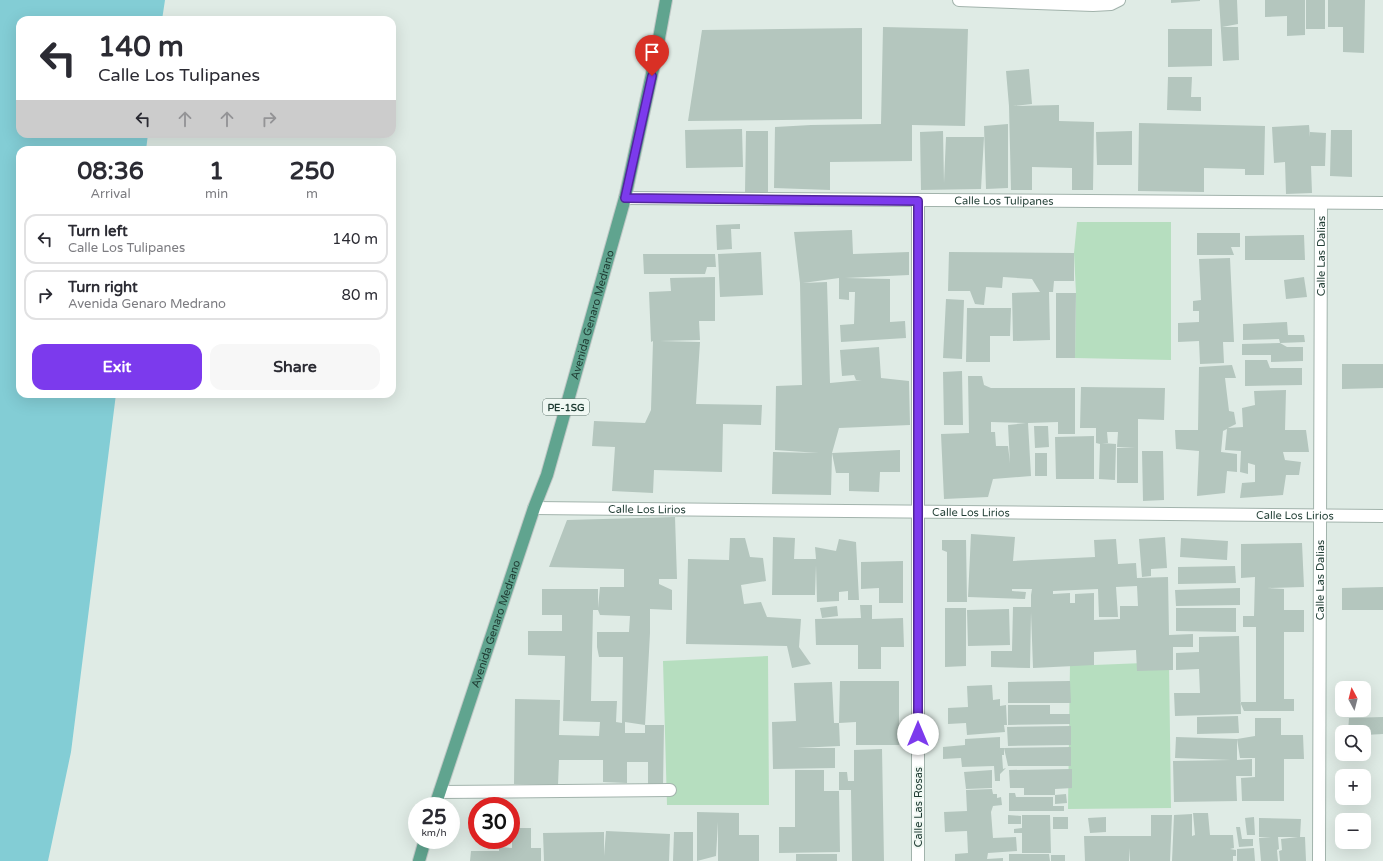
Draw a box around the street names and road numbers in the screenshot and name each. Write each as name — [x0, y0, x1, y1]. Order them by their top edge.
street label: Calle Los Tulipanes — [954, 194, 1054, 208]
street label: Calle Las Dalias — [1315, 216, 1328, 296]
street label: Avenida Genaro Medrano — [568, 248, 617, 381]
road number: PE-1SG — [543, 399, 589, 415]
street label: Calle Los Lirios — [608, 503, 686, 516]
street label: Calle Los Lirios — [932, 506, 1010, 519]
street label: Calle Los Lirios — [1256, 509, 1334, 523]
street label: Calle Las Dalias — [1314, 540, 1327, 620]
street label: Avenida Genaro Medrano — [469, 558, 523, 690]
street label: Calle Las Rosas — [912, 767, 925, 847]

